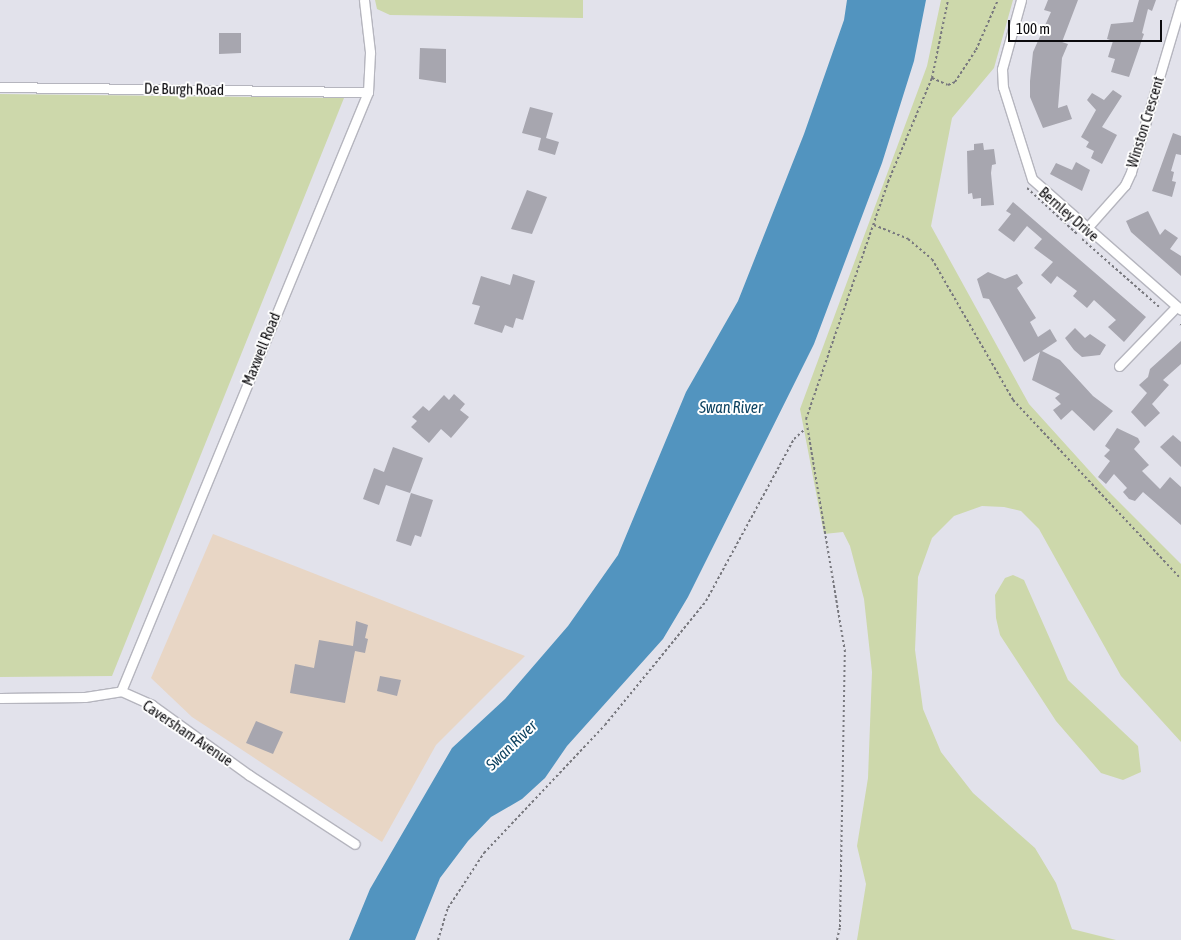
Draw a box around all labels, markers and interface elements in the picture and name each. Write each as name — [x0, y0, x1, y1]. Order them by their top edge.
scale bar — [1011, 10, 1165, 42]
text: 100 m — [1016, 20, 1050, 37]
street label: Winston Crescent — [1123, 74, 1167, 170]
street label: De Burgh Road — [144, 79, 224, 99]
street label: Bernley Drive — [1035, 183, 1103, 245]
street label: Maxwell Road — [238, 310, 284, 388]
water label: Swan River — [699, 397, 763, 417]
street label: Caversham Avenue — [139, 696, 237, 770]
water label: Swan River — [482, 716, 540, 774]

